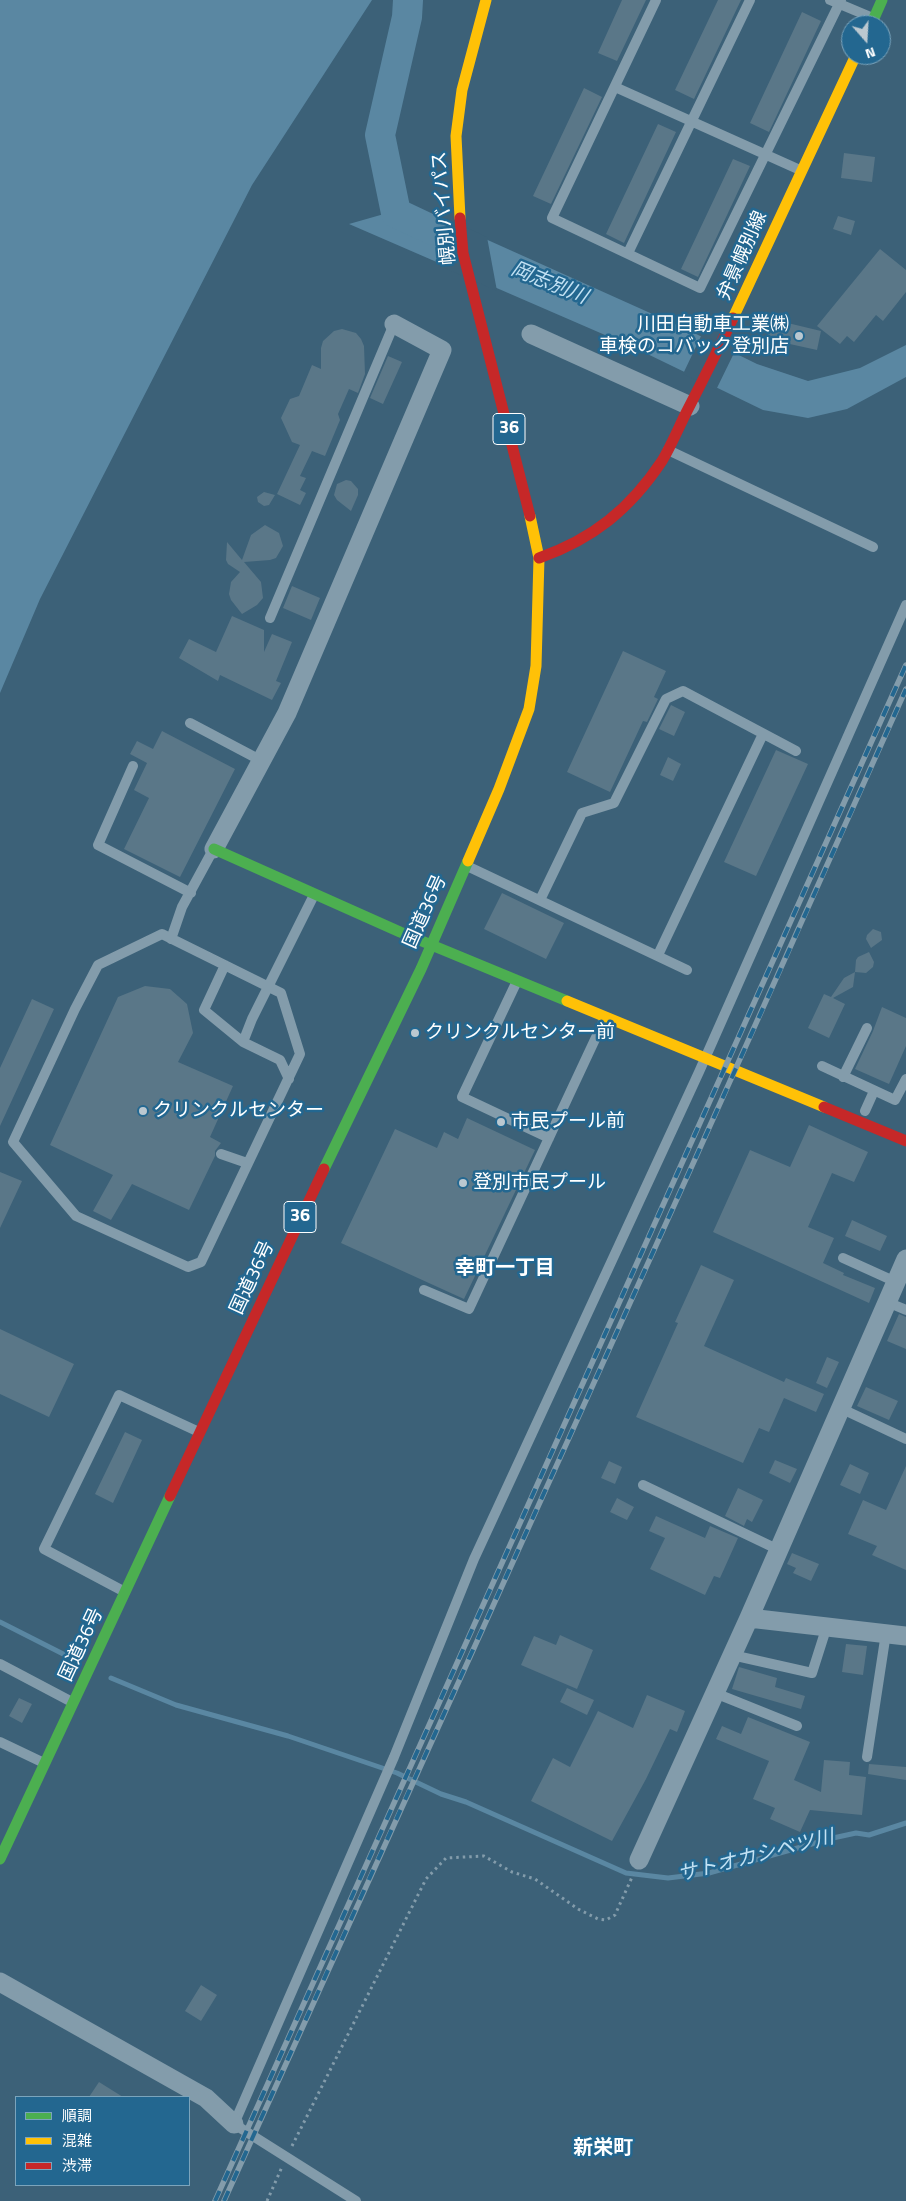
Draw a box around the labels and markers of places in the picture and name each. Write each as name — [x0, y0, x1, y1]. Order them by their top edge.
place label: 川田自動車工業㈱ 車検のコバック登別店 — [599, 314, 789, 358]
marker: 川田自動車工業㈱ 車検のコバック登別店 — [793, 330, 805, 342]
place label: クリンクルセンター前 — [425, 1022, 615, 1044]
marker: クリンクルセンター前 — [409, 1027, 421, 1039]
place label: クリンクルセンター — [153, 1100, 324, 1122]
marker: クリンクルセンター — [137, 1105, 149, 1117]
place label: 市民プール前 — [511, 1111, 625, 1133]
marker: 市民プール前 — [495, 1116, 507, 1128]
place label: 登別市民プール — [473, 1172, 606, 1194]
marker: 登別市民プール — [457, 1177, 469, 1189]

